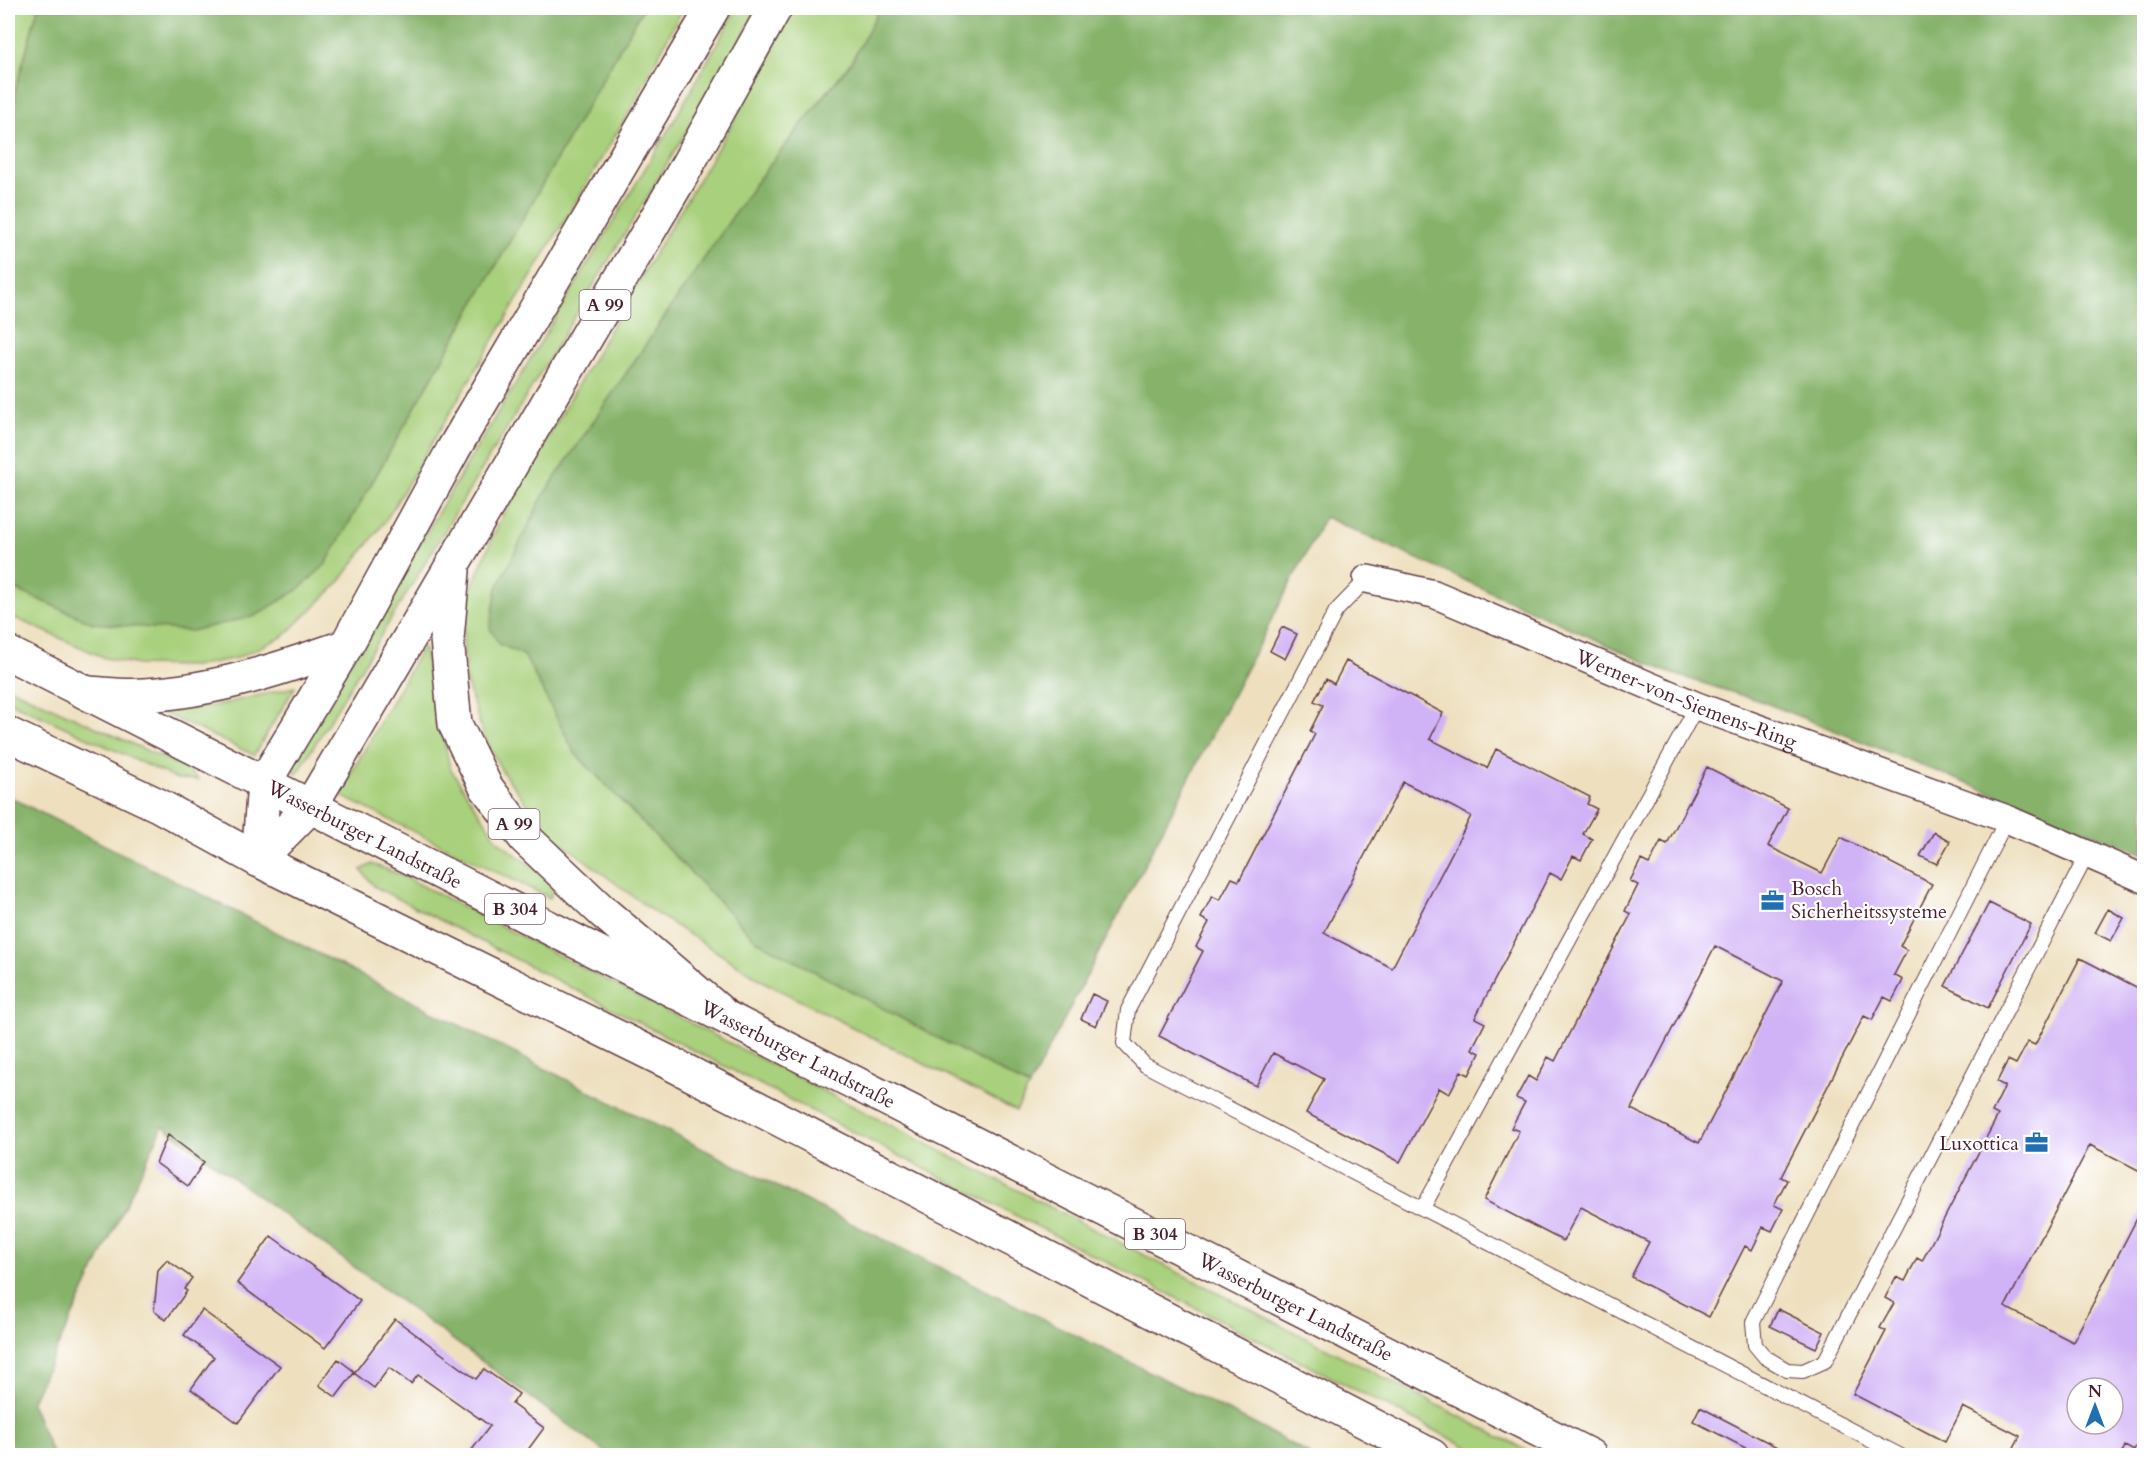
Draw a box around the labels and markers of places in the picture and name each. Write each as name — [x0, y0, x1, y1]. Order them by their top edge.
place label: Bosch Sicherheitssysteme — [1791, 875, 1947, 925]
office icon: Bosch Sicherheitssysteme — [1760, 887, 1786, 913]
place label: Luxottica — [1939, 1130, 2019, 1157]
office icon: Luxottica — [2024, 1130, 2050, 1156]

